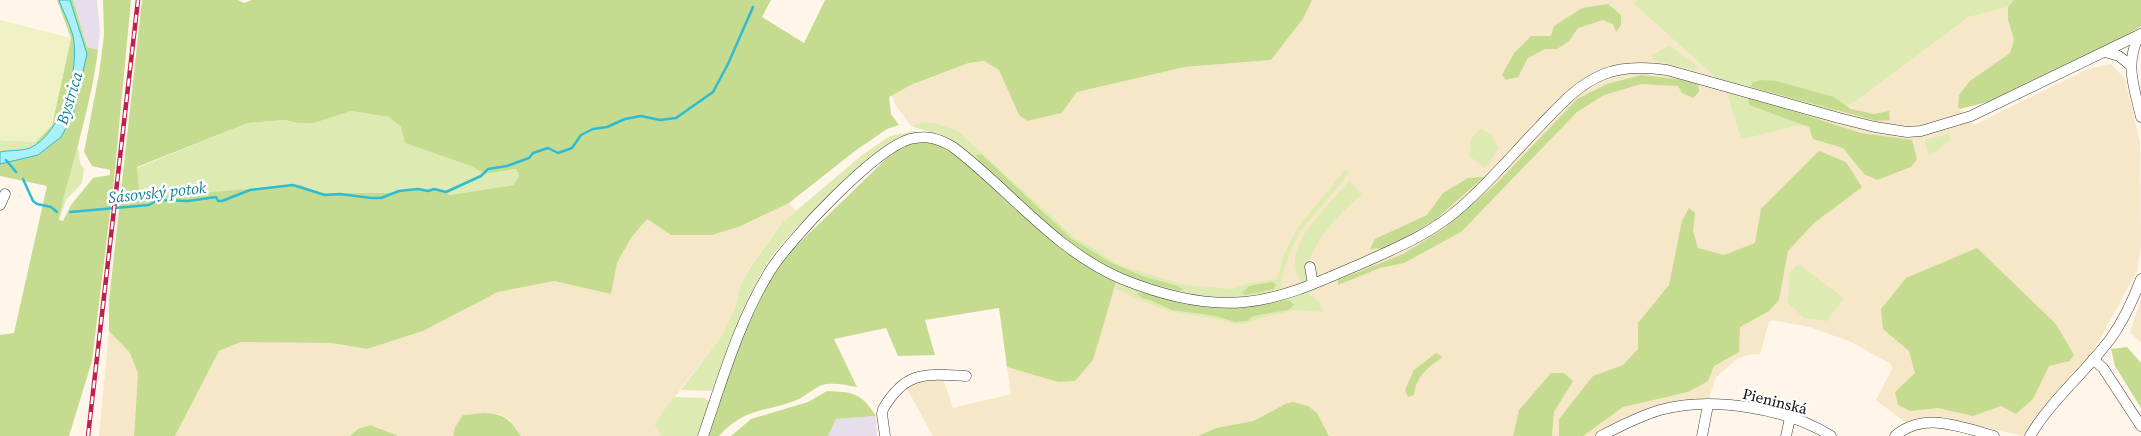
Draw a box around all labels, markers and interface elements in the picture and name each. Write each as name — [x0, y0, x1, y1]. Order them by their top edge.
water label: Bystrica — [50, 68, 88, 128]
water label: Sásovský potok — [107, 176, 207, 208]
street label: Pieninská — [1740, 383, 1810, 419]

